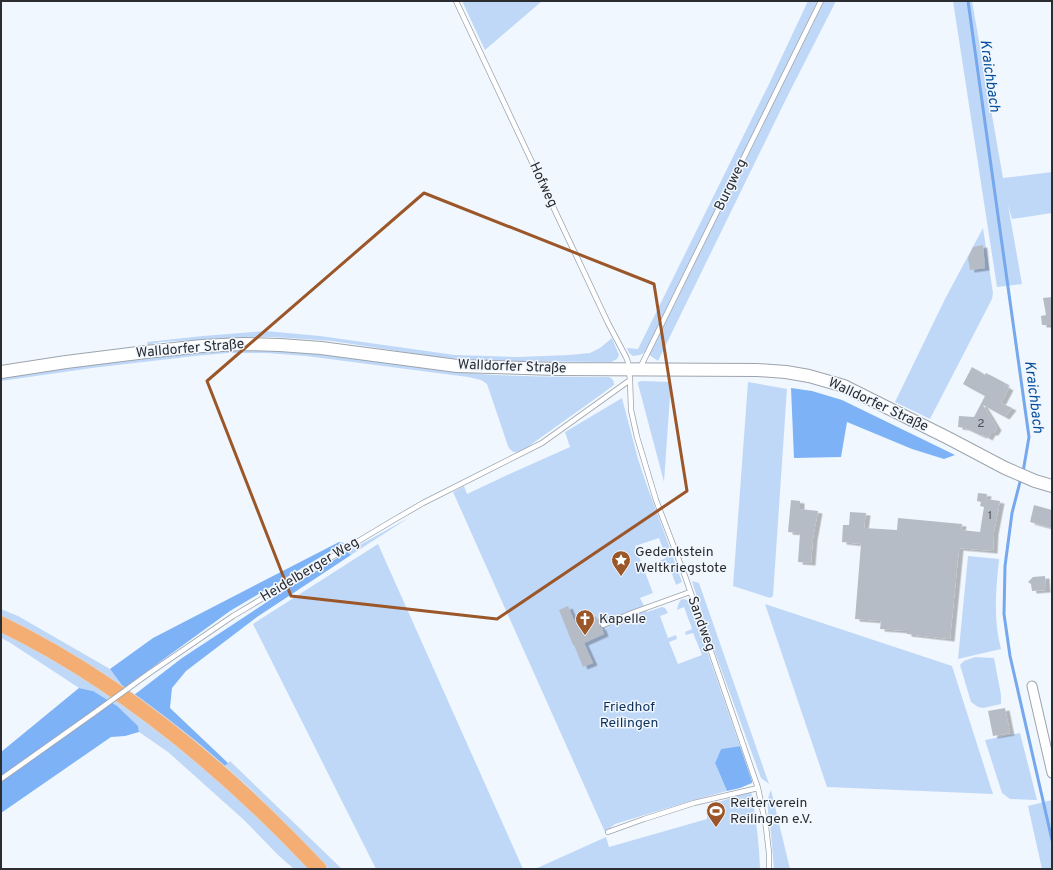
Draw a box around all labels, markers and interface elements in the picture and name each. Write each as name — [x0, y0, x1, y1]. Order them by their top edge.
water label: Kraichbach — [975, 39, 1003, 113]
street label: Burgweg — [711, 156, 751, 214]
street label: Hofweg — [525, 160, 561, 210]
street label: Walldorfer Straße — [135, 336, 245, 362]
street label: Walldorfer Straße — [457, 357, 567, 377]
water label: Kraichbach — [1019, 360, 1047, 434]
street label: Walldorfer Straße — [825, 374, 931, 436]
house number: 2 — [977, 416, 985, 432]
house number: 1 — [988, 508, 992, 524]
street label: Heidelberger Weg — [258, 534, 362, 606]
place label: Gedenkstein Weltkriegstote — [635, 544, 727, 577]
place icon: Gedenkstein Weltkriegstote — [610, 549, 632, 577]
street label: Sandweg — [683, 594, 719, 654]
church icon: Kapelle — [574, 608, 596, 636]
place label: Kapelle — [599, 611, 646, 628]
park label: Friedhof Reilingen — [600, 699, 658, 732]
place label: Reiterverein Reilingen e.V. — [730, 795, 812, 828]
sports icon: Reiterverein Reilingen e.V. — [705, 800, 727, 828]

